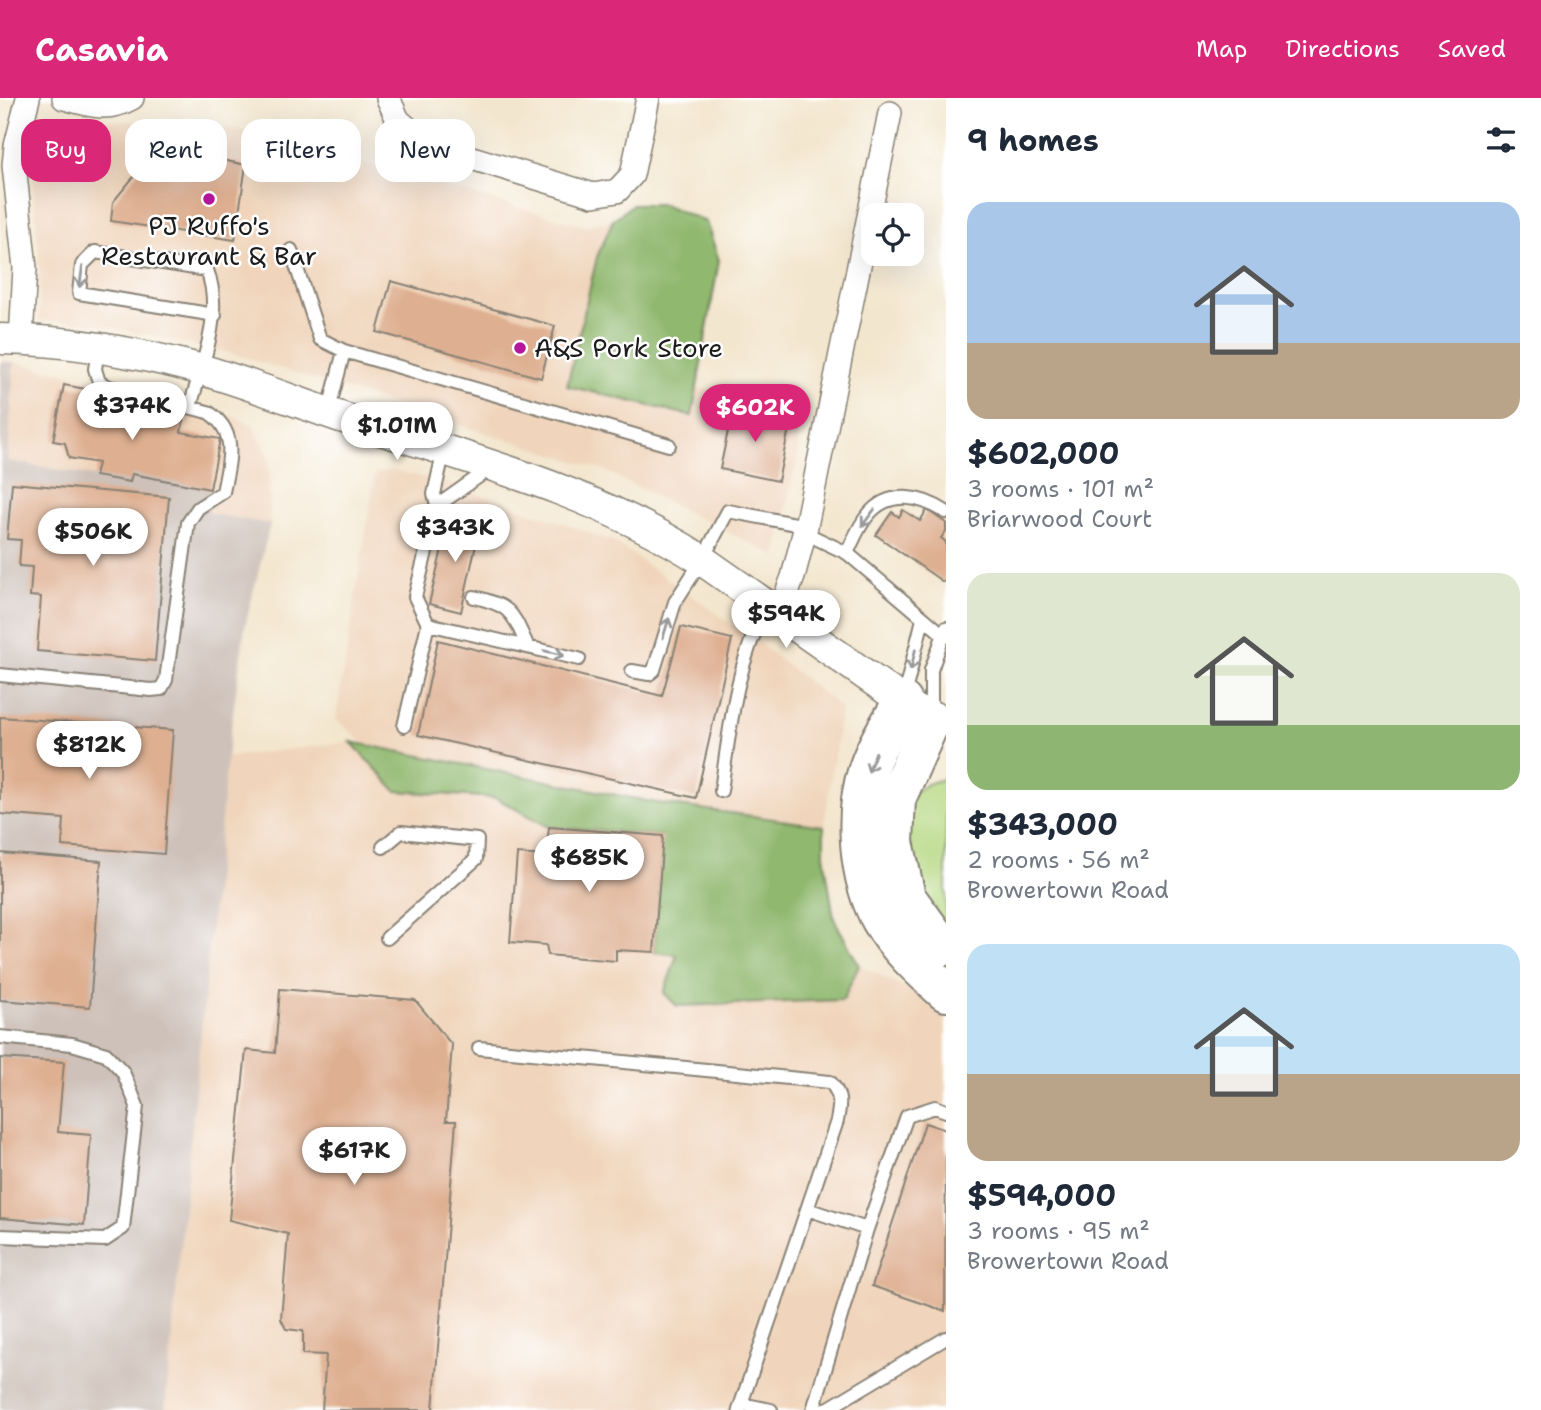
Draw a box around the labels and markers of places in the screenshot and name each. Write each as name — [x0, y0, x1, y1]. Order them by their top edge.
marker: PJ Ruffo's Restaurant & Bar — [201, 191, 217, 207]
place label: PJ Ruffo's Restaurant & Bar — [101, 208, 317, 273]
place label: A&S Pork Store — [534, 330, 723, 365]
marker: A&S Pork Store — [512, 340, 528, 356]
pin: $374K — [83, 382, 181, 442]
pin: $602K — [706, 384, 804, 444]
pin: $1.01M — [340, 402, 454, 462]
pin: $343K — [406, 504, 504, 564]
pin: $506K — [44, 508, 142, 568]
pin: $594K — [737, 590, 835, 650]
pin: $812K — [40, 722, 138, 781]
pin: $685K — [540, 834, 638, 894]
pin: $617K — [305, 1128, 403, 1187]

